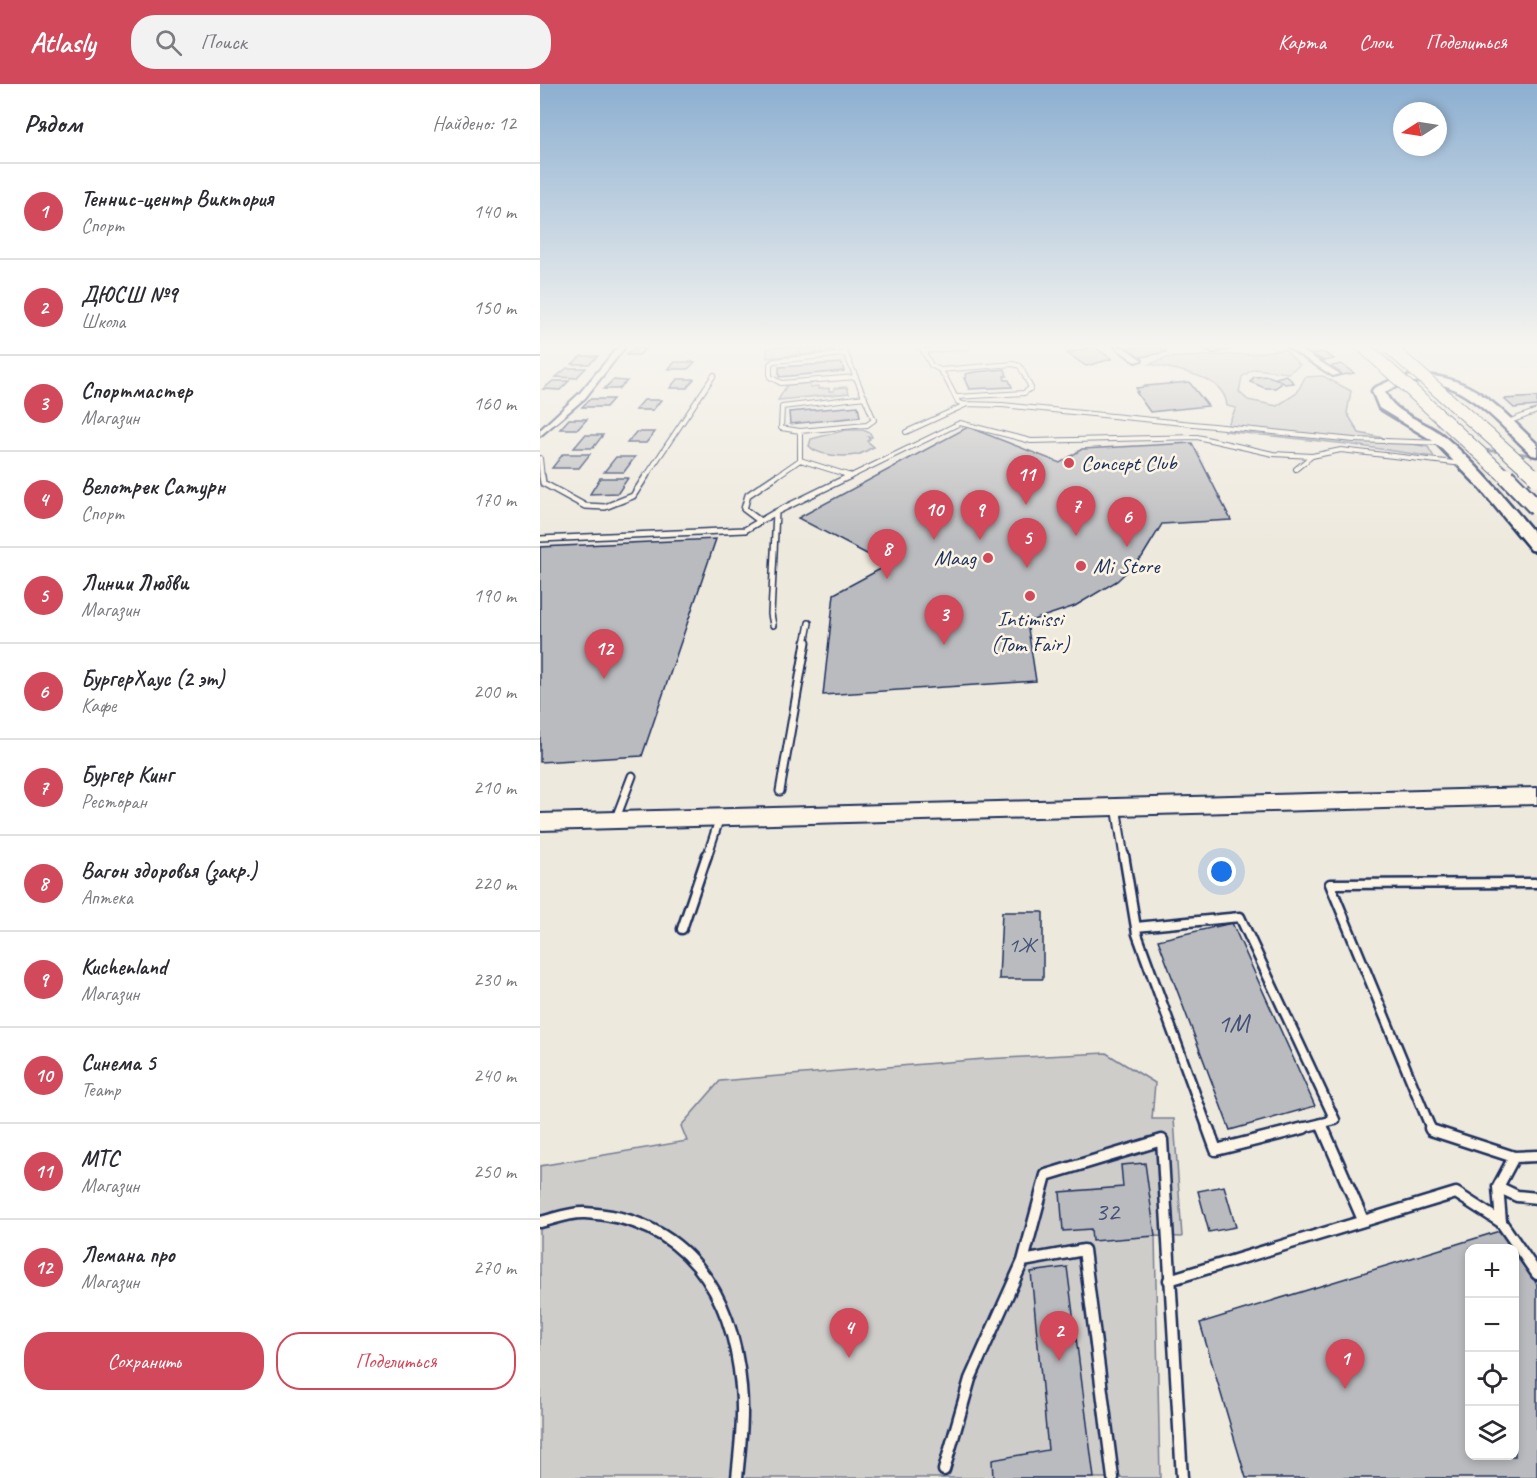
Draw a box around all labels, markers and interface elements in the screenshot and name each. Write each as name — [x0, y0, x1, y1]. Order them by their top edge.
search box — [131, 15, 551, 69]
text: Atlasly — [30, 25, 95, 60]
icon: search — [152, 26, 185, 59]
text: Поиск — [200, 28, 247, 56]
text: Карта — [1278, 29, 1326, 55]
text: Слои — [1359, 29, 1393, 55]
text: Поделиться — [1426, 29, 1507, 55]
north arrow — [1393, 102, 1447, 156]
text: Рядом — [24, 107, 82, 140]
text: Найдено: 12 — [432, 111, 516, 136]
text: Теннис-центр Виктория — [81, 185, 273, 213]
text: 1 — [39, 199, 48, 224]
text: 140 m — [473, 199, 516, 224]
text: Спорт — [81, 213, 124, 238]
text: ДЮСШ №9 — [81, 281, 177, 309]
text: 2 — [39, 295, 48, 320]
text: 150 m — [473, 295, 516, 320]
text: Школа — [81, 309, 125, 334]
text: Спортмастер — [81, 377, 192, 405]
text: 3 — [39, 391, 48, 416]
text: 160 m — [473, 391, 516, 416]
text: Магазин — [81, 405, 139, 430]
place label: Concept Club — [1081, 449, 1178, 477]
pin: 11 — [1006, 456, 1046, 505]
marker: Concept Club — [1062, 456, 1076, 470]
text: Велотрек Сатурн — [81, 473, 225, 501]
pin: 7 — [1056, 486, 1096, 536]
text: 4 — [39, 487, 48, 512]
text: 170 m — [473, 487, 516, 512]
pin: 10 — [914, 490, 954, 540]
pin: 9 — [960, 490, 1000, 540]
pin: 6 — [1108, 498, 1146, 547]
text: Спорт — [81, 501, 124, 526]
pin: 5 — [1008, 518, 1046, 568]
pin: 8 — [868, 530, 906, 579]
place label: Maag — [934, 544, 977, 572]
marker: Maag — [981, 551, 995, 565]
place label: Mi Store — [1093, 552, 1161, 580]
marker: Mi Store — [1074, 559, 1088, 573]
text: Линии Любви — [81, 569, 189, 597]
text: 5 — [39, 583, 48, 608]
text: 190 m — [473, 583, 516, 608]
marker: Intimissi (Tom Fair) — [1023, 589, 1037, 603]
pin: 3 — [924, 596, 964, 645]
text: Магазин — [81, 597, 139, 622]
place label: Intimissi (Tom Fair) — [991, 605, 1071, 658]
pin: 12 — [584, 630, 624, 679]
text: БургерХаус (2 эт) — [81, 665, 224, 693]
text: 6 — [39, 679, 48, 704]
text: 200 m — [473, 679, 516, 704]
text: Кафе — [81, 693, 116, 718]
text: Бургер Кинг — [81, 761, 173, 789]
text: 7 — [39, 775, 48, 800]
text: 210 m — [473, 775, 516, 800]
text: Ресторан — [81, 789, 147, 814]
text: Вагон здоровья (закр.) — [81, 857, 257, 885]
your location — [1207, 857, 1236, 886]
text: 8 — [39, 871, 48, 896]
text: 220 m — [473, 871, 516, 896]
text: Аптека — [81, 885, 133, 910]
house number: 1Ж — [1008, 931, 1039, 959]
text: Kuchenland — [81, 953, 167, 981]
text: 9 — [39, 967, 48, 992]
text: 230 m — [473, 967, 516, 992]
text: Магазин — [81, 981, 139, 1006]
house number: 1М — [1217, 1006, 1251, 1040]
text: Синема 5 — [81, 1049, 156, 1077]
text: 10 — [35, 1063, 53, 1088]
text: 240 m — [473, 1063, 516, 1088]
text: Театр — [81, 1077, 120, 1102]
text: МТС — [81, 1145, 119, 1173]
text: 11 — [35, 1159, 53, 1184]
text: 250 m — [473, 1159, 516, 1184]
text: Магазин — [81, 1173, 139, 1198]
house number: 32 — [1095, 1194, 1121, 1228]
text: Лемана про — [81, 1241, 174, 1269]
map controls — [1465, 1244, 1519, 1460]
button: + — [1465, 1244, 1519, 1298]
text: 12 — [35, 1255, 53, 1280]
text: 270 m — [473, 1255, 516, 1280]
text: Магазин — [81, 1269, 139, 1294]
button: − — [1465, 1298, 1519, 1352]
pin: 4 — [830, 1308, 868, 1358]
pin: 2 — [1040, 1312, 1078, 1361]
button: Сохранить — [24, 1332, 264, 1390]
button: Поделиться — [276, 1332, 516, 1390]
pin: 1 — [1326, 1340, 1364, 1389]
button: locate — [1465, 1352, 1519, 1406]
button: layers — [1465, 1406, 1519, 1460]

